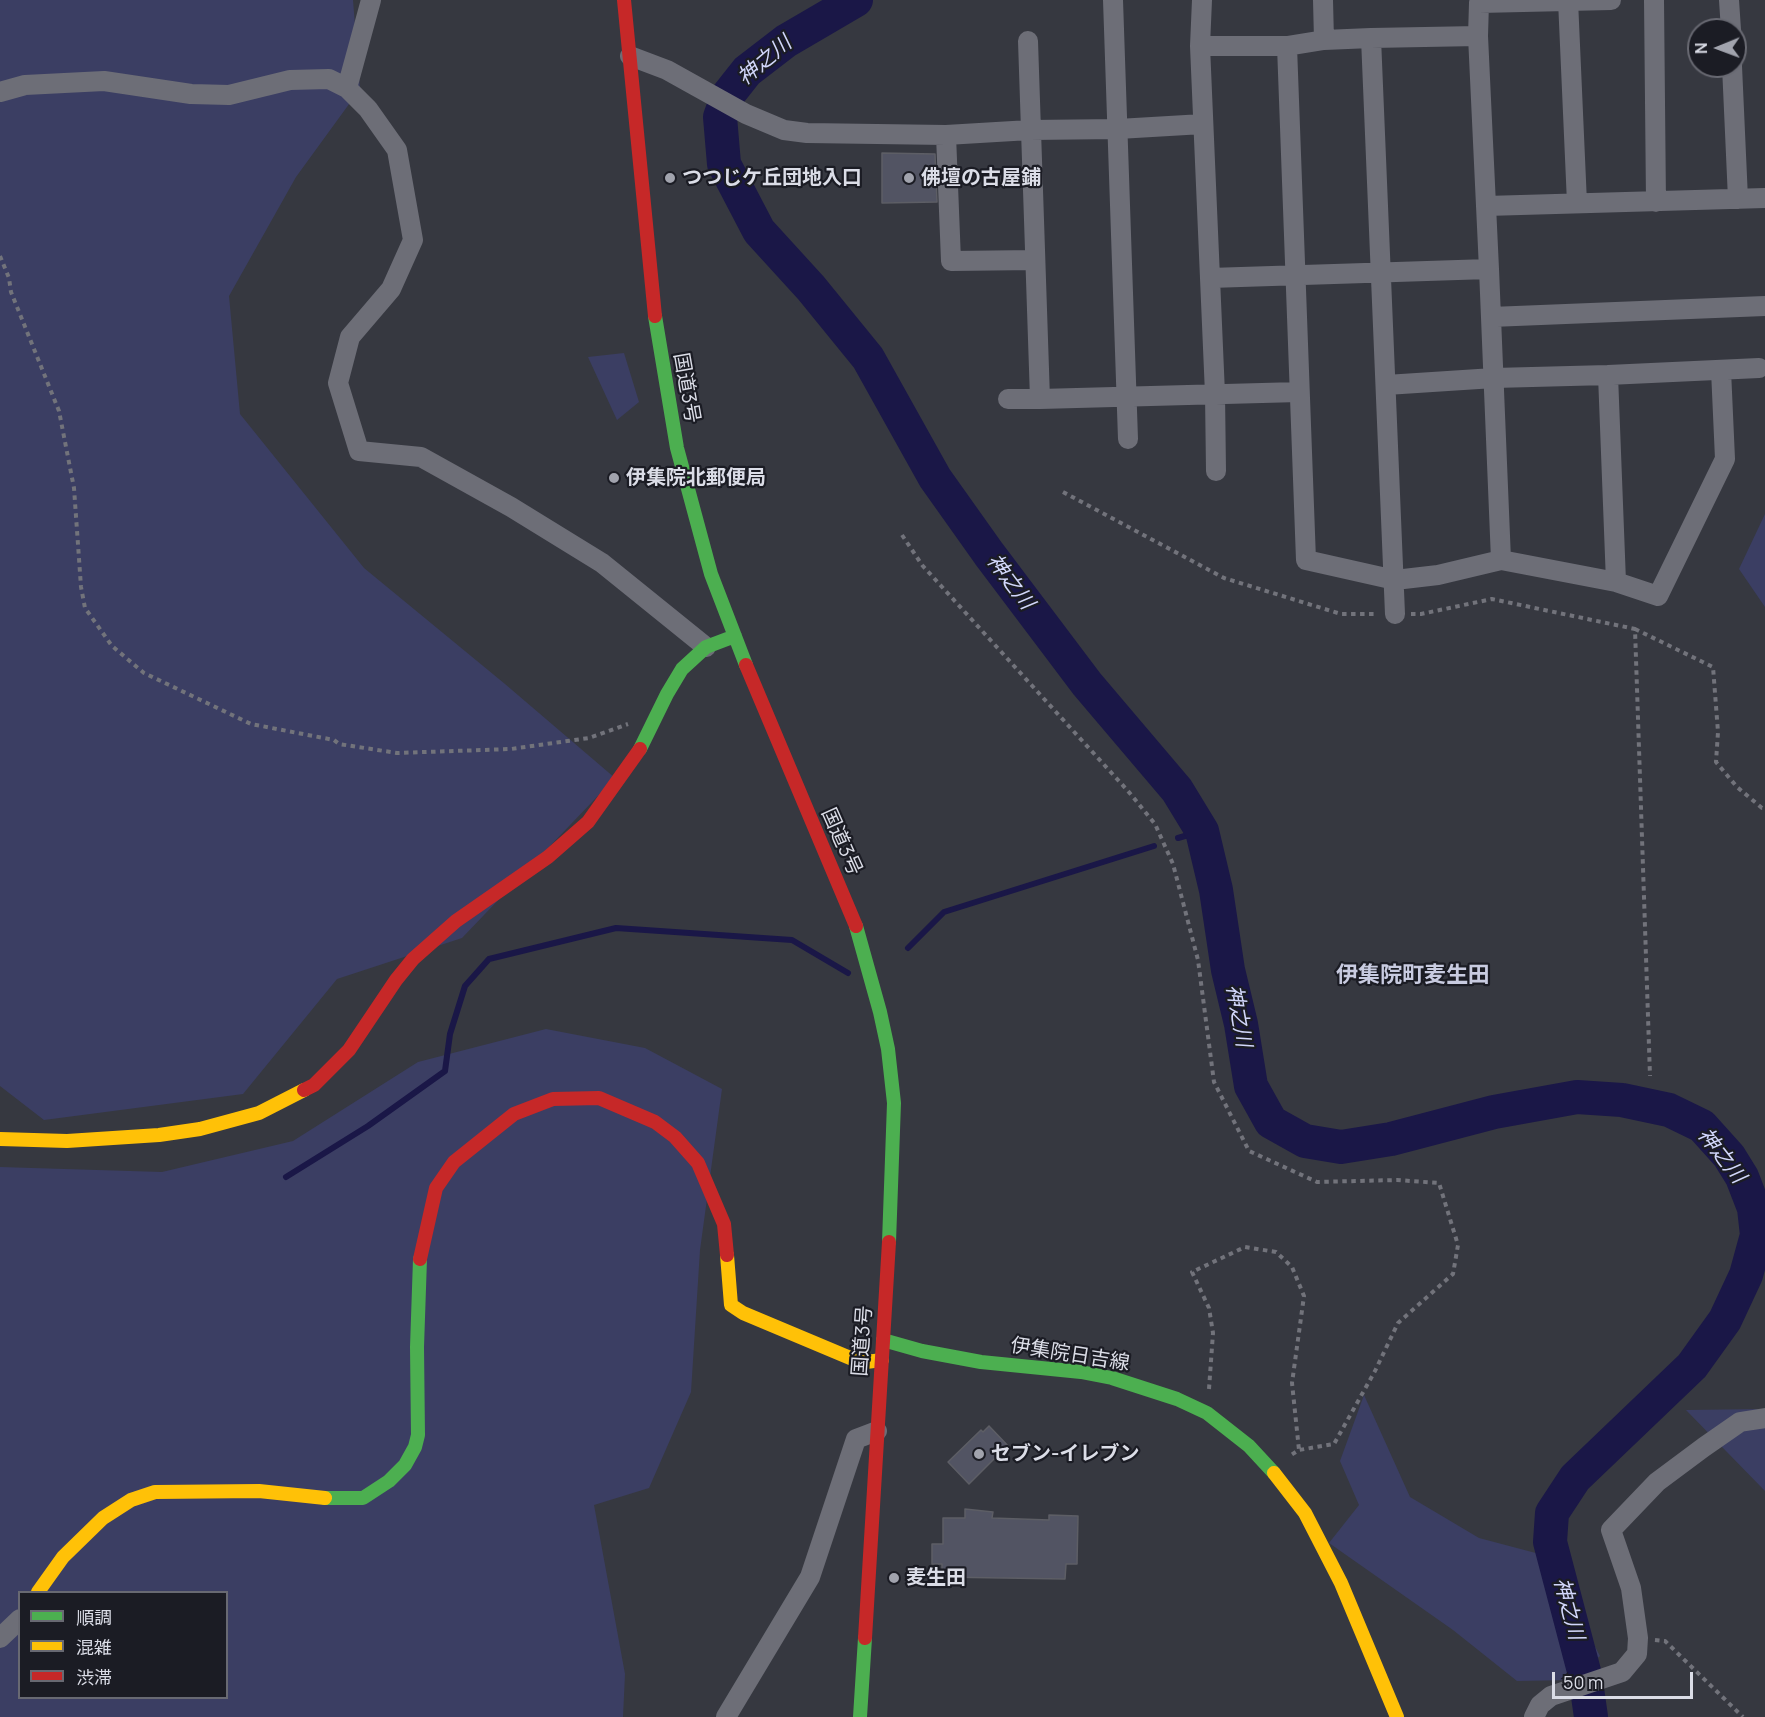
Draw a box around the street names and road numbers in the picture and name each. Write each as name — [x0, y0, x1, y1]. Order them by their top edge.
street label: 国道3号 — [668, 351, 704, 425]
street label: 国道3号 — [816, 805, 866, 879]
street label: 国道3号 — [849, 1305, 877, 1377]
street label: 伊集院日吉線 — [1009, 1334, 1131, 1376]

